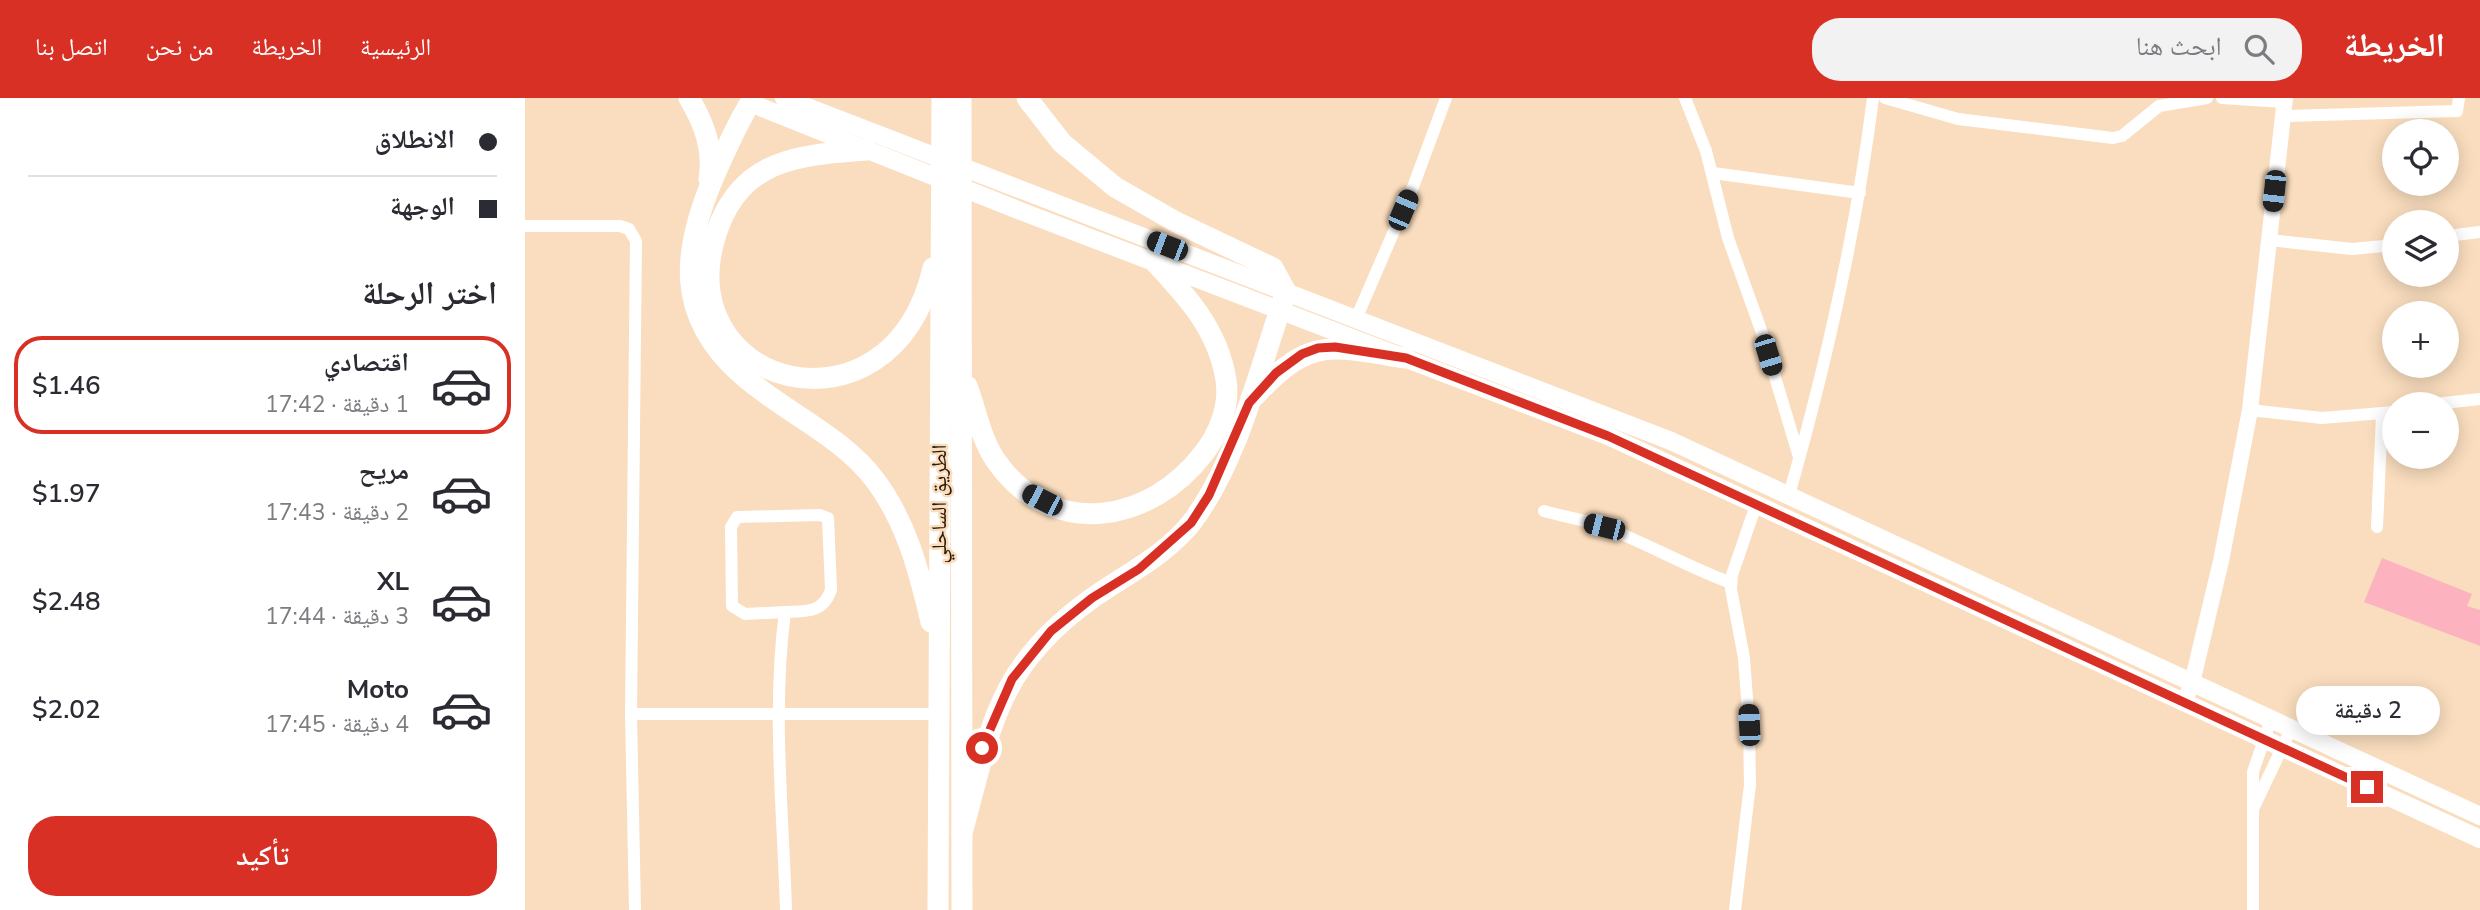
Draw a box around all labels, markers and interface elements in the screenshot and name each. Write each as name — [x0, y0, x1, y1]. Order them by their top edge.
search box — [1812, 18, 2302, 81]
text: الخريطة — [2344, 23, 2445, 68]
text: ابحث هنا — [2136, 29, 2222, 64]
icon: search — [2240, 30, 2278, 68]
text: اتصل بنا — [35, 31, 108, 63]
text: من نحن — [146, 31, 213, 63]
text: الخريطة — [251, 31, 322, 63]
text: الرئيسية — [360, 31, 431, 63]
map controls — [2382, 119, 2459, 469]
button: locate — [2382, 119, 2459, 196]
text: الانطلاق — [375, 122, 455, 157]
car — [2262, 169, 2287, 213]
car — [1386, 187, 1421, 233]
text: الوجهة — [390, 189, 455, 224]
button: layers — [2382, 210, 2459, 287]
car — [1144, 229, 1191, 263]
text: اختر الرحلة — [362, 272, 497, 315]
button: + — [2382, 301, 2459, 378]
car — [1752, 332, 1785, 378]
text: اقتصادي — [324, 345, 409, 380]
icon: car — [430, 354, 493, 417]
text: $1.46 — [32, 368, 101, 403]
text: 1 دقيقة · 17:42 — [265, 389, 409, 420]
button: − — [2382, 392, 2459, 469]
street label: الطريق الساحلي — [925, 445, 955, 563]
text: مريح — [359, 453, 409, 488]
icon: car — [430, 462, 493, 525]
text: $1.97 — [32, 476, 101, 511]
car — [1019, 481, 1066, 519]
text: 2 دقيقة · 17:43 — [265, 497, 409, 528]
car — [1582, 512, 1627, 542]
text: XL — [377, 564, 409, 599]
icon: car — [430, 570, 493, 633]
text: $2.48 — [32, 584, 101, 619]
text: 3 دقيقة · 17:44 — [265, 601, 409, 632]
text: Moto — [347, 672, 409, 707]
icon: car — [430, 678, 493, 741]
callout: 2 دقيقة — [2295, 686, 2439, 734]
text: $2.02 — [32, 692, 101, 727]
text: 2 دقيقة — [2334, 695, 2402, 726]
car — [1738, 703, 1761, 747]
text: 4 دقيقة · 17:45 — [265, 709, 409, 740]
route start — [966, 732, 998, 764]
route end — [2351, 771, 2383, 803]
button: تأكيد — [28, 816, 497, 896]

